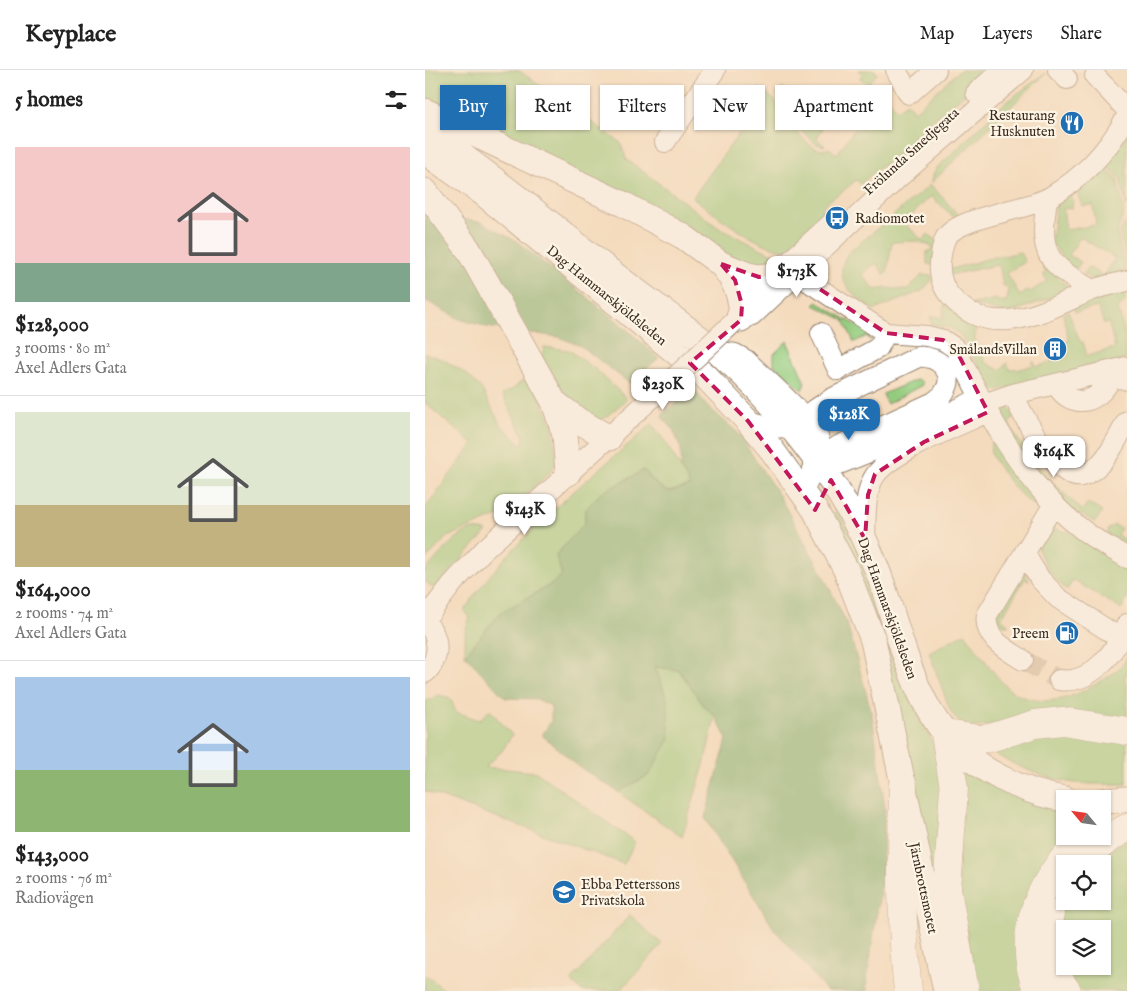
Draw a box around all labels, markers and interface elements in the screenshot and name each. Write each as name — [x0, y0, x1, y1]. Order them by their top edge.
text: Keyplace — [25, 19, 116, 50]
text: Map — [920, 23, 954, 46]
text: Layers — [982, 23, 1033, 46]
text: Share — [1061, 23, 1102, 46]
chip: Buy — [440, 85, 506, 130]
chip: Rent — [516, 85, 590, 130]
chip: Filters — [600, 85, 684, 130]
chip: New — [694, 85, 765, 130]
chip: Apartment — [775, 85, 892, 130]
icon: filters — [382, 86, 410, 114]
text: 5 homes — [15, 87, 83, 114]
street label: Frölunda Smedjegata — [860, 103, 964, 199]
place label: Restaurang Husknuten — [989, 107, 1056, 141]
restaurant icon: Restaurang Husknuten — [1059, 110, 1085, 136]
icon: home — [168, 179, 258, 269]
bus stop icon: Radiomotet — [824, 205, 850, 231]
place label: Radiomotet — [855, 210, 925, 228]
street label: Dag Hammarskjöldsleden — [543, 242, 671, 350]
pin: $173K — [762, 256, 832, 298]
text: $173K — [777, 262, 817, 282]
text: $128,000 — [15, 312, 89, 339]
building icon: SmålandsVillan — [1042, 336, 1068, 362]
text: 3 rooms · 80 m² — [15, 339, 111, 359]
place label: SmålandsVillan — [950, 341, 1038, 359]
text: Axel Adlers Gata — [15, 359, 127, 379]
pin: $230K — [628, 368, 698, 411]
text: $230K — [642, 375, 684, 395]
pin: $128K — [814, 398, 884, 441]
text: $128K — [829, 405, 869, 425]
pin: $164K — [1019, 436, 1089, 478]
text: $164K — [1034, 442, 1074, 462]
icon: home — [168, 445, 258, 535]
pin: $143K — [490, 494, 560, 536]
text: $143K — [505, 500, 545, 520]
street label: Dag Hammarskjöldsleden — [853, 535, 921, 682]
text: $164,000 — [15, 577, 91, 604]
text: 2 rooms · 74 m² — [15, 604, 113, 624]
fuel station icon: Preem — [1054, 620, 1080, 646]
text: Axel Adlers Gata — [15, 624, 127, 644]
place label: Preem — [1012, 625, 1049, 643]
icon: home — [168, 710, 258, 800]
north arrow — [1056, 790, 1111, 845]
map controls — [1056, 790, 1111, 975]
street label: Järnbrottsmotet — [904, 839, 942, 936]
text: $143,000 — [15, 842, 89, 869]
button: locate — [1056, 855, 1111, 910]
text: 2 rooms · 76 m² — [15, 869, 112, 889]
place label: Ebba Petterssons Privatskola — [581, 876, 680, 910]
school or university icon: Ebba Petterssons Privatskola — [551, 879, 577, 905]
text: Radiovägen — [15, 889, 94, 909]
button: layers — [1056, 920, 1111, 975]

